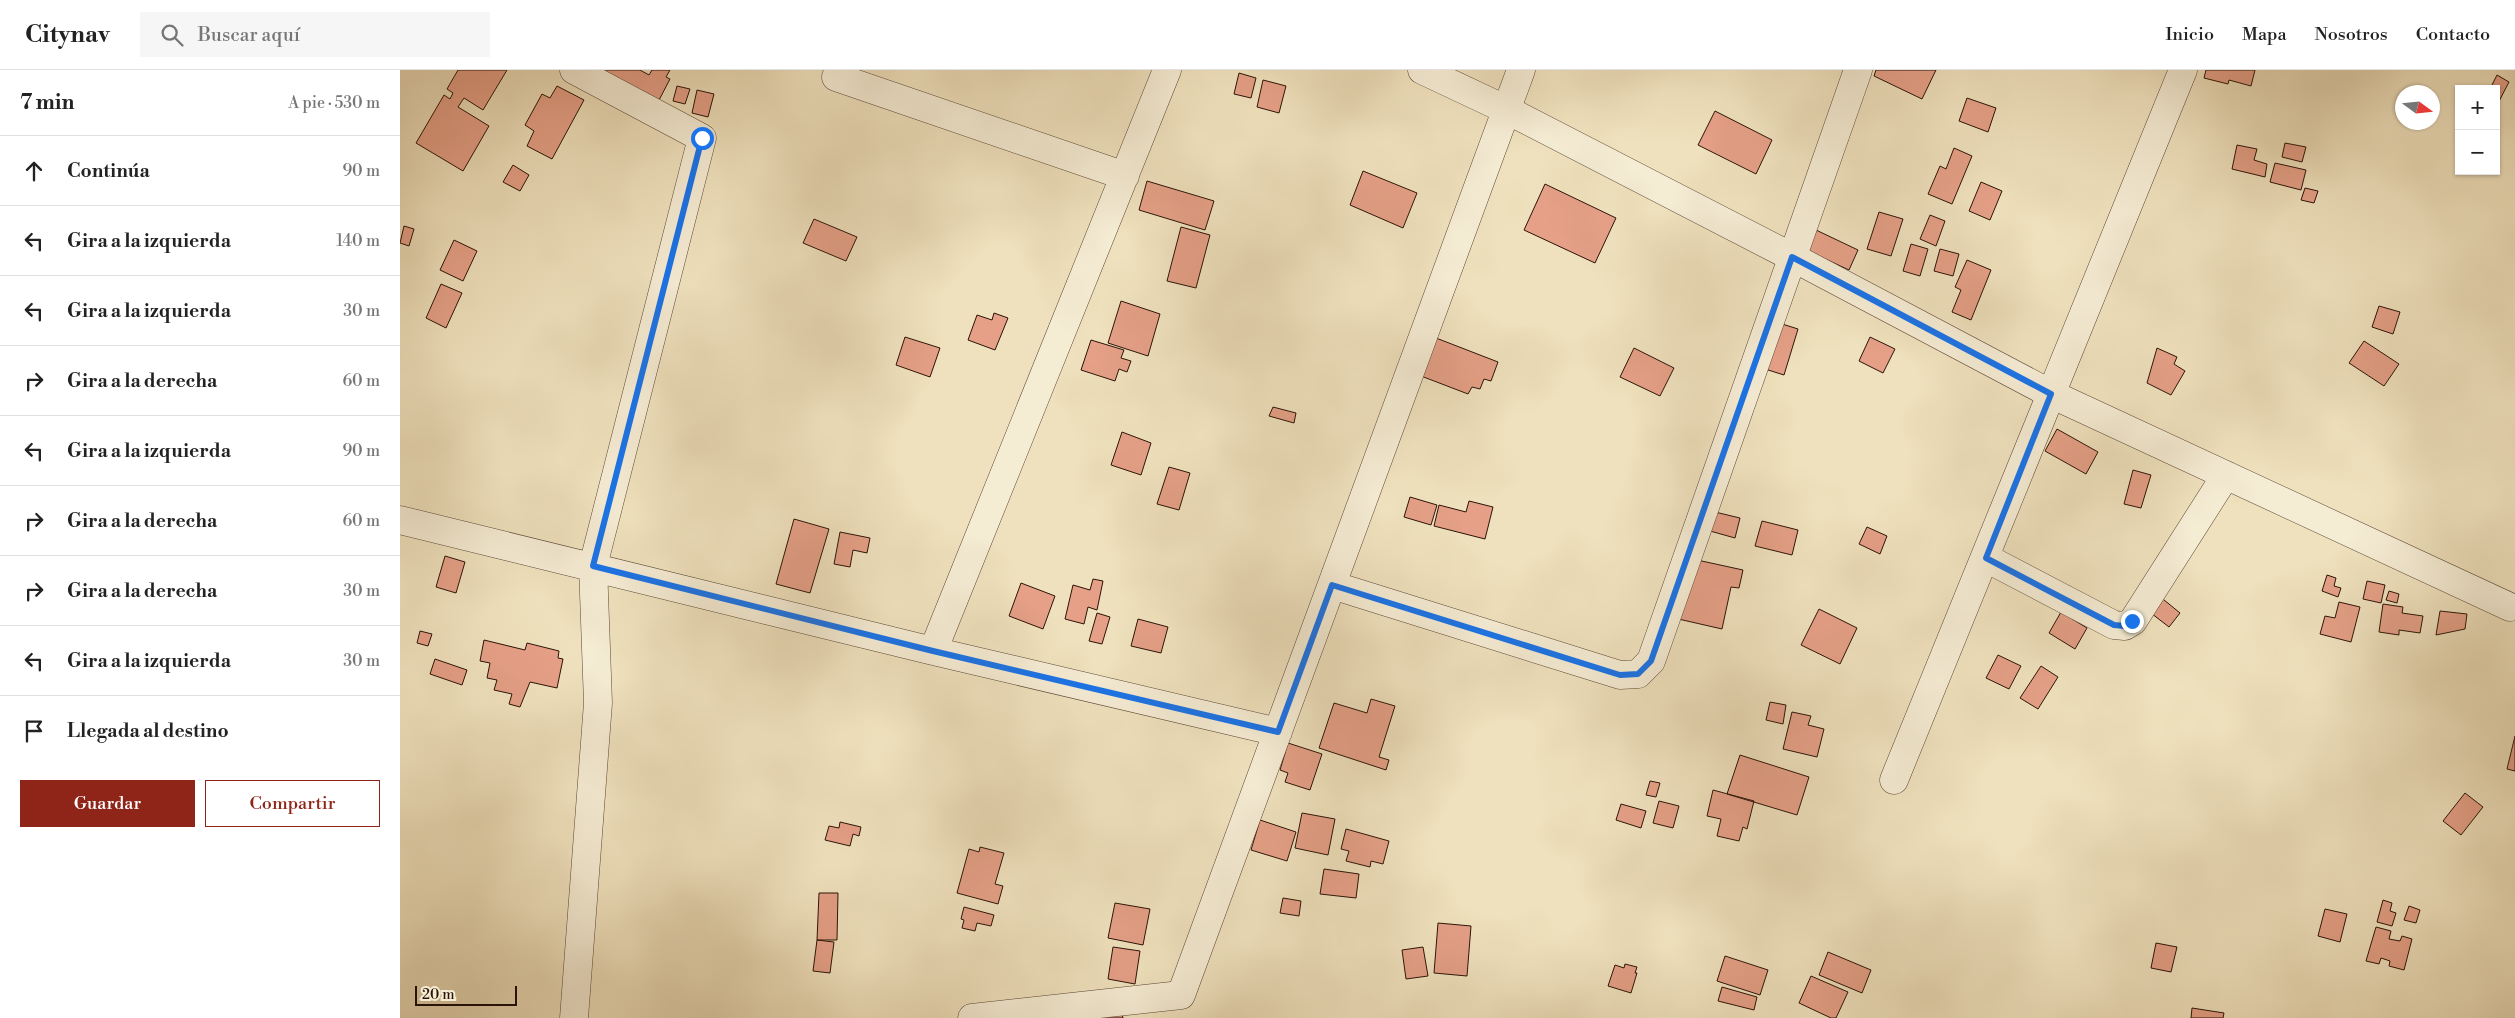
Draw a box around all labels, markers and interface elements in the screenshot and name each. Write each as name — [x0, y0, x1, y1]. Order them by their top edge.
search box — [140, 12, 490, 57]
text: Citynav — [25, 20, 110, 50]
icon: search — [158, 21, 186, 49]
text: Buscar aquí — [198, 23, 300, 47]
text: Inicio — [2165, 23, 2214, 46]
text: Mapa — [2242, 23, 2287, 46]
text: Nosotros — [2315, 23, 2388, 46]
text: Contacto — [2416, 23, 2490, 46]
north arrow — [2395, 85, 2440, 130]
map controls — [2455, 85, 2500, 175]
button: + — [2455, 85, 2500, 130]
text: 7 min — [20, 90, 74, 116]
text: A pie · 530 m — [288, 93, 380, 113]
route start — [691, 127, 714, 150]
button: − — [2455, 130, 2500, 175]
icon: ahead — [20, 157, 48, 185]
text: Continúa — [67, 159, 150, 183]
text: 90 m — [342, 161, 380, 181]
icon: left — [20, 227, 48, 255]
text: Gira a la izquierda — [67, 229, 231, 253]
text: 140 m — [336, 231, 380, 251]
icon: left — [20, 297, 48, 325]
text: Gira a la izquierda — [67, 299, 231, 323]
text: 30 m — [343, 301, 380, 321]
icon: right — [20, 367, 48, 395]
text: Gira a la derecha — [67, 369, 217, 393]
text: 60 m — [342, 371, 380, 391]
icon: left — [20, 437, 48, 465]
text: Gira a la izquierda — [67, 439, 231, 463]
text: 90 m — [342, 441, 380, 461]
icon: right — [20, 507, 48, 535]
text: Gira a la derecha — [67, 509, 217, 533]
text: 60 m — [342, 511, 380, 531]
icon: right — [20, 577, 48, 605]
text: Gira a la derecha — [67, 579, 217, 603]
text: 30 m — [343, 581, 380, 601]
route end — [2121, 610, 2144, 633]
icon: left — [20, 647, 48, 675]
text: Gira a la izquierda — [67, 649, 231, 673]
text: 30 m — [343, 651, 380, 671]
icon: arrive — [20, 717, 48, 745]
text: Llegada al destino — [67, 719, 229, 743]
button: Guardar — [20, 780, 195, 827]
button: Compartir — [205, 780, 380, 827]
scale bar — [415, 983, 518, 1006]
text: 20 m — [422, 986, 454, 1004]

